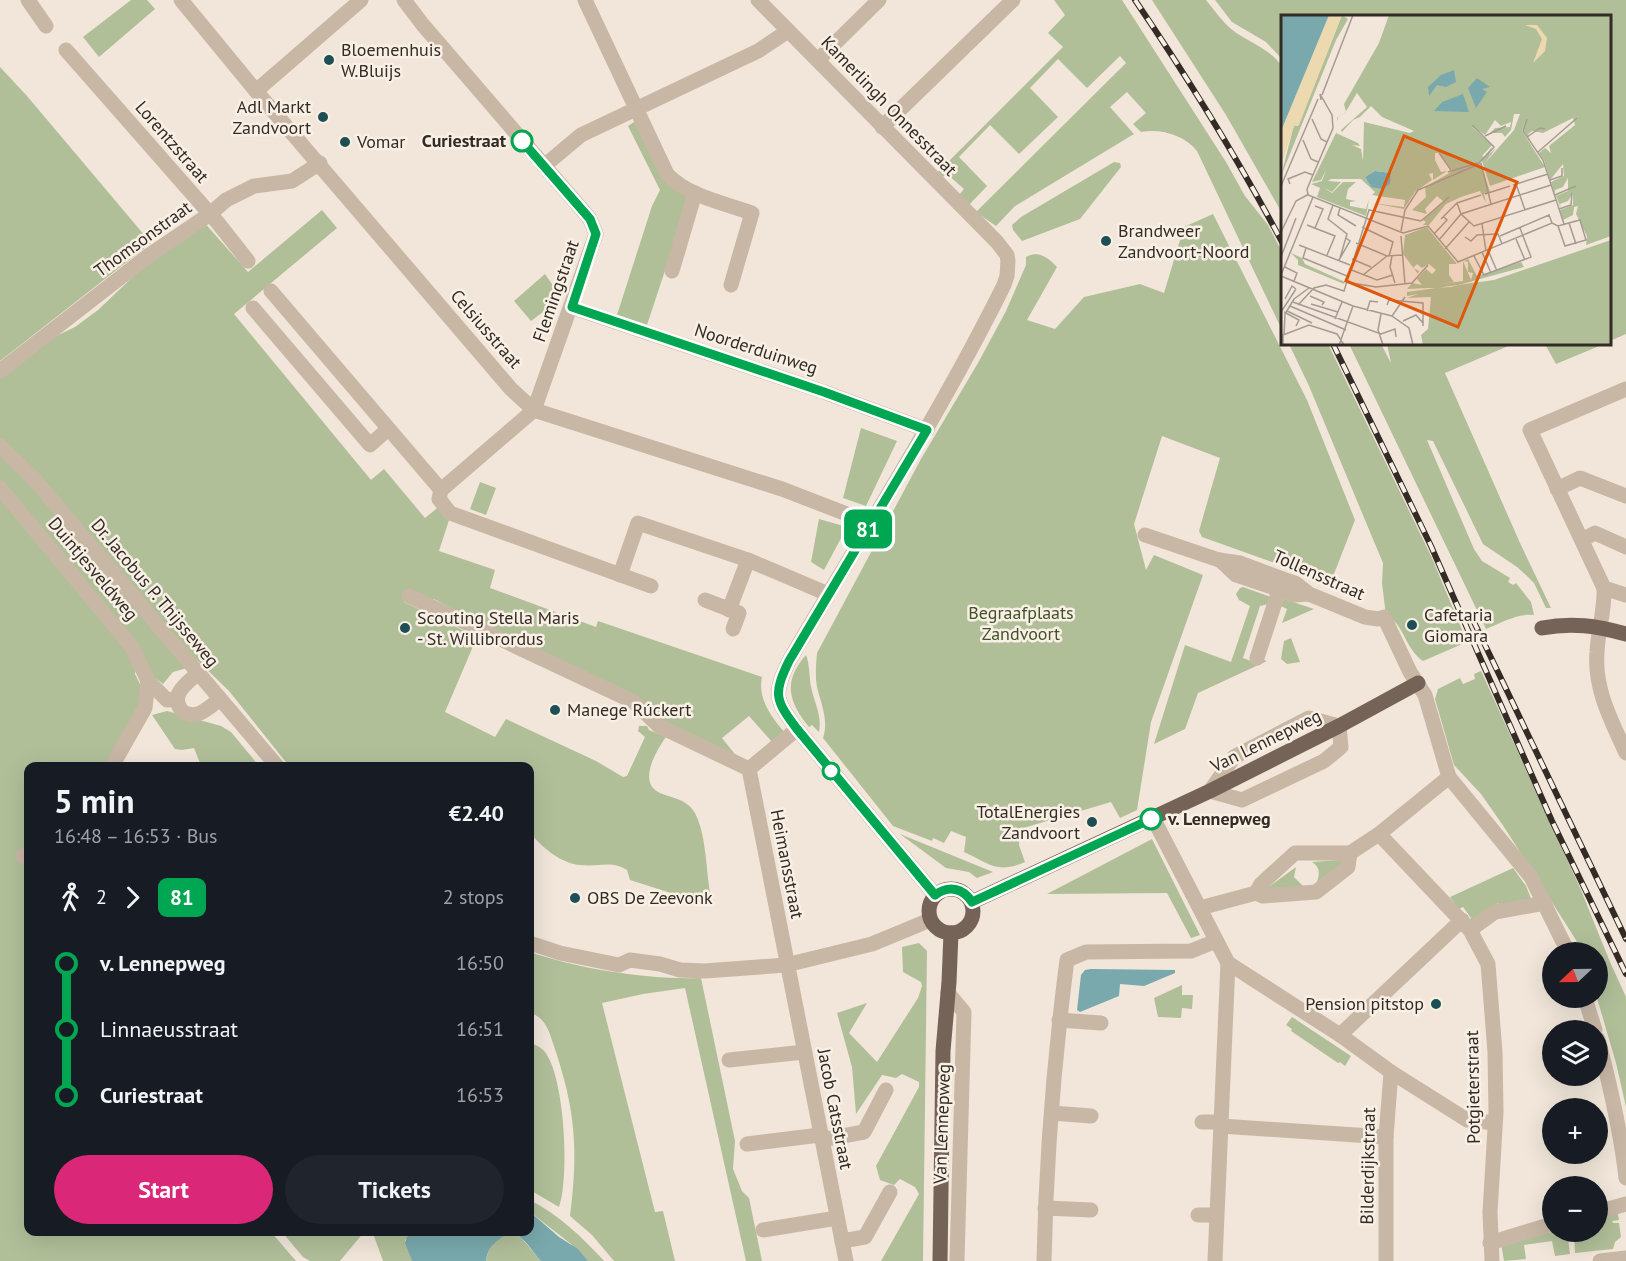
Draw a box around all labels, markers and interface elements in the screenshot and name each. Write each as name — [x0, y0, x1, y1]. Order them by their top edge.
inset map — [1281, 15, 1611, 345]
street label: Kamerlingh Onnesstraat — [816, 31, 962, 181]
place label: Bloemenhuis W.Bluijs — [341, 38, 441, 82]
marker: Bloemenhuis W.Bluijs — [322, 53, 336, 67]
place label: Adl Markt Zandvoort — [233, 95, 311, 139]
street label: Lorentzstraat — [131, 96, 214, 187]
marker: Adl Markt Zandvoort — [316, 110, 330, 124]
place label: Curiestraat — [422, 129, 507, 152]
place label: Vomar — [356, 130, 406, 153]
marker: Curiestraat — [511, 130, 533, 152]
marker: Vomar — [338, 135, 352, 149]
street label: Thomsonstraat — [89, 196, 196, 282]
place label: Brandweer Zandvoort-Noord — [1118, 219, 1250, 263]
marker: Brandweer Zandvoort-Noord — [1099, 234, 1113, 248]
street label: Flemingstraat — [527, 237, 584, 345]
street label: Celsiusstraat — [446, 284, 527, 373]
street label: Noorderduinweg — [692, 318, 821, 379]
line badge: 81 — [841, 510, 895, 548]
street label: Duintjesveldweg — [43, 512, 143, 625]
street label: Dr. Jacobus P. Thijsseweg — [86, 514, 224, 672]
text: 81 — [856, 516, 880, 543]
street label: Tollensstraat — [1270, 544, 1369, 605]
park label: Begraafplaats Zandvoort — [968, 601, 1074, 645]
place label: Cafetaria Giomara — [1424, 603, 1493, 647]
place label: Scouting Stella Maris - St. Willibrordus — [417, 606, 579, 650]
marker: Cafetaria Giomara — [1405, 618, 1419, 632]
marker: Scouting Stella Maris - St. Willibrordus — [398, 621, 412, 635]
place label: Manege Rúckert — [567, 698, 691, 721]
marker: Manege Rúckert — [548, 703, 562, 717]
street label: Van Lennepweg — [1206, 704, 1325, 778]
unlabelled marker — [822, 762, 840, 780]
text: 5 min — [54, 779, 135, 822]
text: €2.40 — [449, 799, 504, 827]
place label: TotalEnergies Zandvoort — [976, 800, 1080, 844]
street label: Heimansstraat — [766, 807, 809, 920]
place label: v. Lennepweg — [1167, 807, 1271, 830]
marker: v. Lennepweg — [1140, 808, 1162, 830]
marker: TotalEnergies Zandvoort — [1085, 815, 1099, 829]
text: 16:48 – 16:53 · Bus — [54, 823, 218, 849]
icon: walk — [54, 881, 87, 914]
icon: forward — [116, 881, 149, 914]
text: 2 — [96, 884, 107, 910]
text: 81 — [170, 884, 194, 911]
text: 2 stops — [443, 884, 504, 910]
place label: OBS De Zeevonk — [587, 886, 713, 909]
marker: OBS De Zeevonk — [568, 891, 582, 905]
north arrow — [1542, 942, 1608, 1008]
map controls — [1542, 942, 1608, 1242]
text: v. Lennepweg — [100, 949, 225, 977]
text: 16:50 — [456, 950, 504, 976]
place label: Pension pitstop — [1305, 992, 1424, 1015]
marker: Pension pitstop — [1429, 997, 1443, 1011]
text: Linnaeusstraat — [100, 1015, 238, 1043]
text: 16:51 — [456, 1016, 504, 1042]
button: layers — [1542, 1020, 1608, 1086]
street label: Potgieterstraat — [1460, 1030, 1485, 1144]
street label: Jacob Catsstraat — [812, 1046, 858, 1171]
street label: Van Lennepweg — [928, 1063, 955, 1186]
text: Curiestraat — [100, 1081, 203, 1109]
text: 16:53 — [456, 1082, 504, 1108]
button: + — [1542, 1098, 1608, 1164]
street label: Bilderdijkstraat — [1355, 1107, 1380, 1225]
button: Start — [54, 1155, 273, 1224]
button: Tickets — [285, 1155, 504, 1224]
button: − — [1542, 1176, 1608, 1242]

